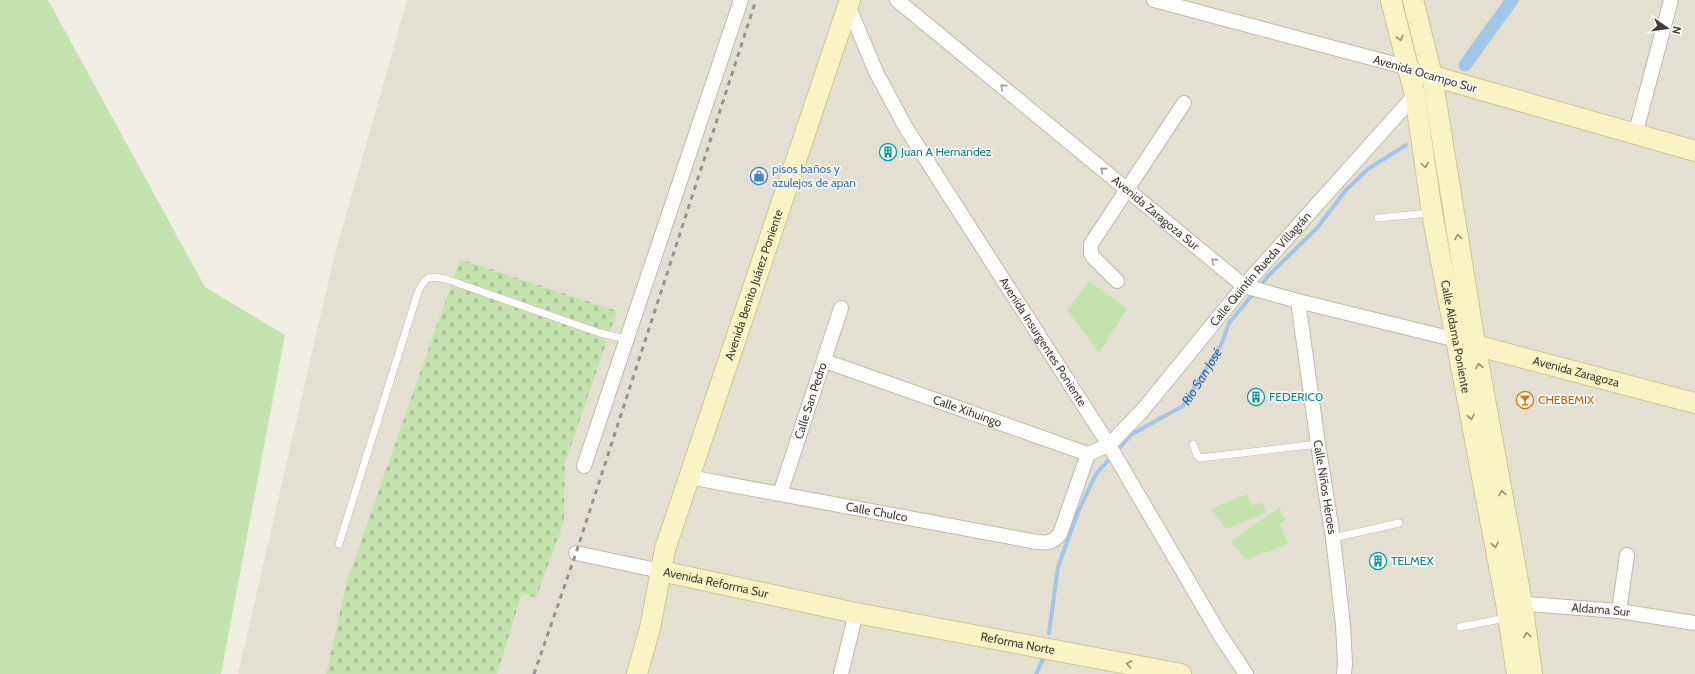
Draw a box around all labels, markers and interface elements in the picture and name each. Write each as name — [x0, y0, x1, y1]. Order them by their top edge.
north arrow — [1647, 8, 1687, 48]
text: N — [1669, 25, 1684, 36]
one-way arrow — [1396, 35, 1404, 41]
street label: Avenida Ocampo Sur — [1372, 52, 1479, 96]
one-way arrow — [1000, 84, 1007, 91]
building icon: Juan A Hernandez — [878, 142, 898, 162]
place label: Juan A Hernandez — [900, 144, 992, 159]
place label: pisos baños y azulejos de apan — [772, 161, 856, 190]
one-way arrow — [1420, 162, 1429, 168]
shop icon: pisos baños y azulejos de apan — [749, 166, 769, 186]
one-way arrow — [1100, 167, 1107, 174]
street label: Avenida Zaragoza Sur — [1109, 172, 1203, 253]
street label: Avenida Benito Juárez Poniente — [721, 207, 786, 362]
street label: Calle Quintín Rueda Villagrán — [1206, 208, 1314, 329]
one-way arrow — [1454, 234, 1463, 240]
one-way arrow — [1211, 259, 1218, 266]
street label: Avenida Insurgentes Poniente — [997, 274, 1090, 409]
street label: Calle Aldama Poniente — [1438, 279, 1474, 394]
water label: Rio San José — [1178, 345, 1225, 408]
street label: Avenida Zaragoza — [1531, 353, 1621, 390]
street label: Calle San Pedro — [791, 360, 830, 441]
one-way arrow — [1475, 363, 1484, 369]
building icon: FEDERIC0 — [1246, 387, 1266, 407]
place label: FEDERIC0 — [1269, 389, 1323, 404]
bar icon: CHEBEMIX — [1515, 390, 1535, 410]
street label: Calle Xihuingo — [931, 392, 1004, 430]
place label: CHEBEMIX — [1538, 392, 1595, 407]
one-way arrow — [1466, 414, 1475, 420]
street label: Calle Niños Héroes — [1311, 439, 1340, 535]
one-way arrow — [1499, 490, 1507, 497]
street label: Calle Chulco — [845, 498, 909, 525]
one-way arrow — [1490, 542, 1499, 548]
building icon: TELMEX — [1368, 551, 1388, 571]
place label: TELMEX — [1391, 553, 1434, 568]
street label: Avenida Reforma Sur — [662, 564, 770, 601]
street label: Aldama Sur — [1571, 599, 1631, 620]
street label: Reforma Norte — [979, 629, 1056, 657]
one-way arrow — [1523, 632, 1532, 638]
one-way arrow — [1125, 660, 1132, 669]

